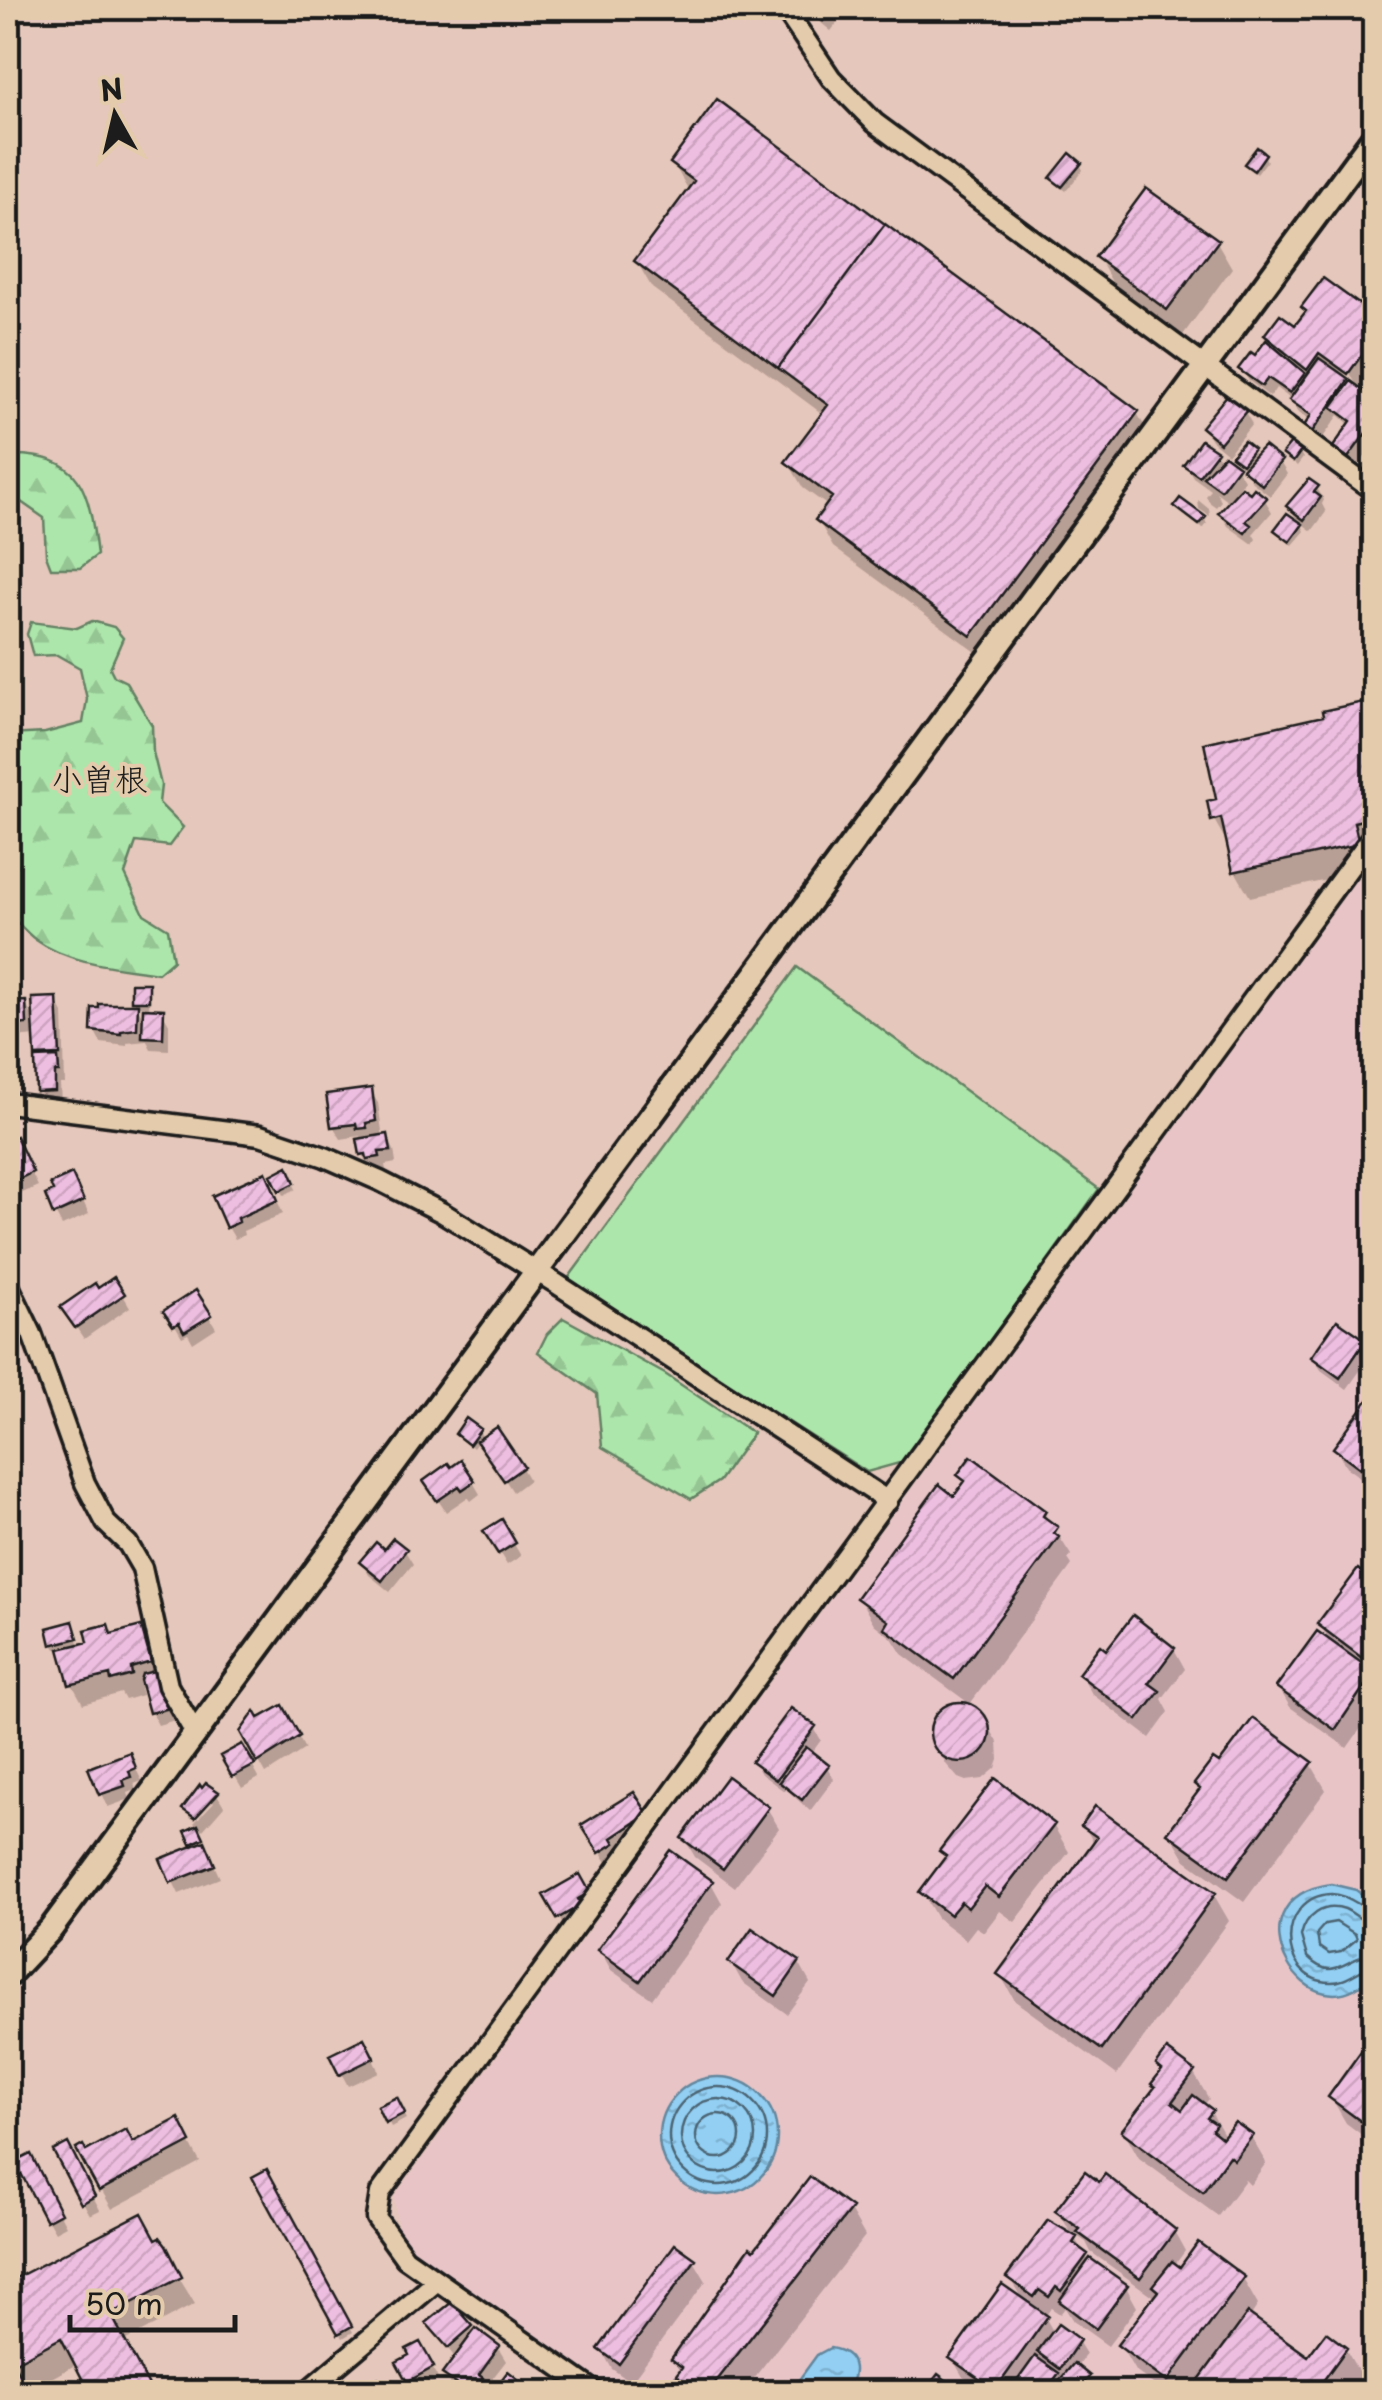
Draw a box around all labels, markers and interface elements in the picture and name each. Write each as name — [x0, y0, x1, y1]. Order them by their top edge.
north arrow — [65, 65, 165, 165]
text: N — [97, 66, 125, 112]
district label: 小曽根 — [51, 754, 147, 802]
scale bar — [70, 2270, 235, 2332]
text: 50 m — [85, 2280, 163, 2325]

